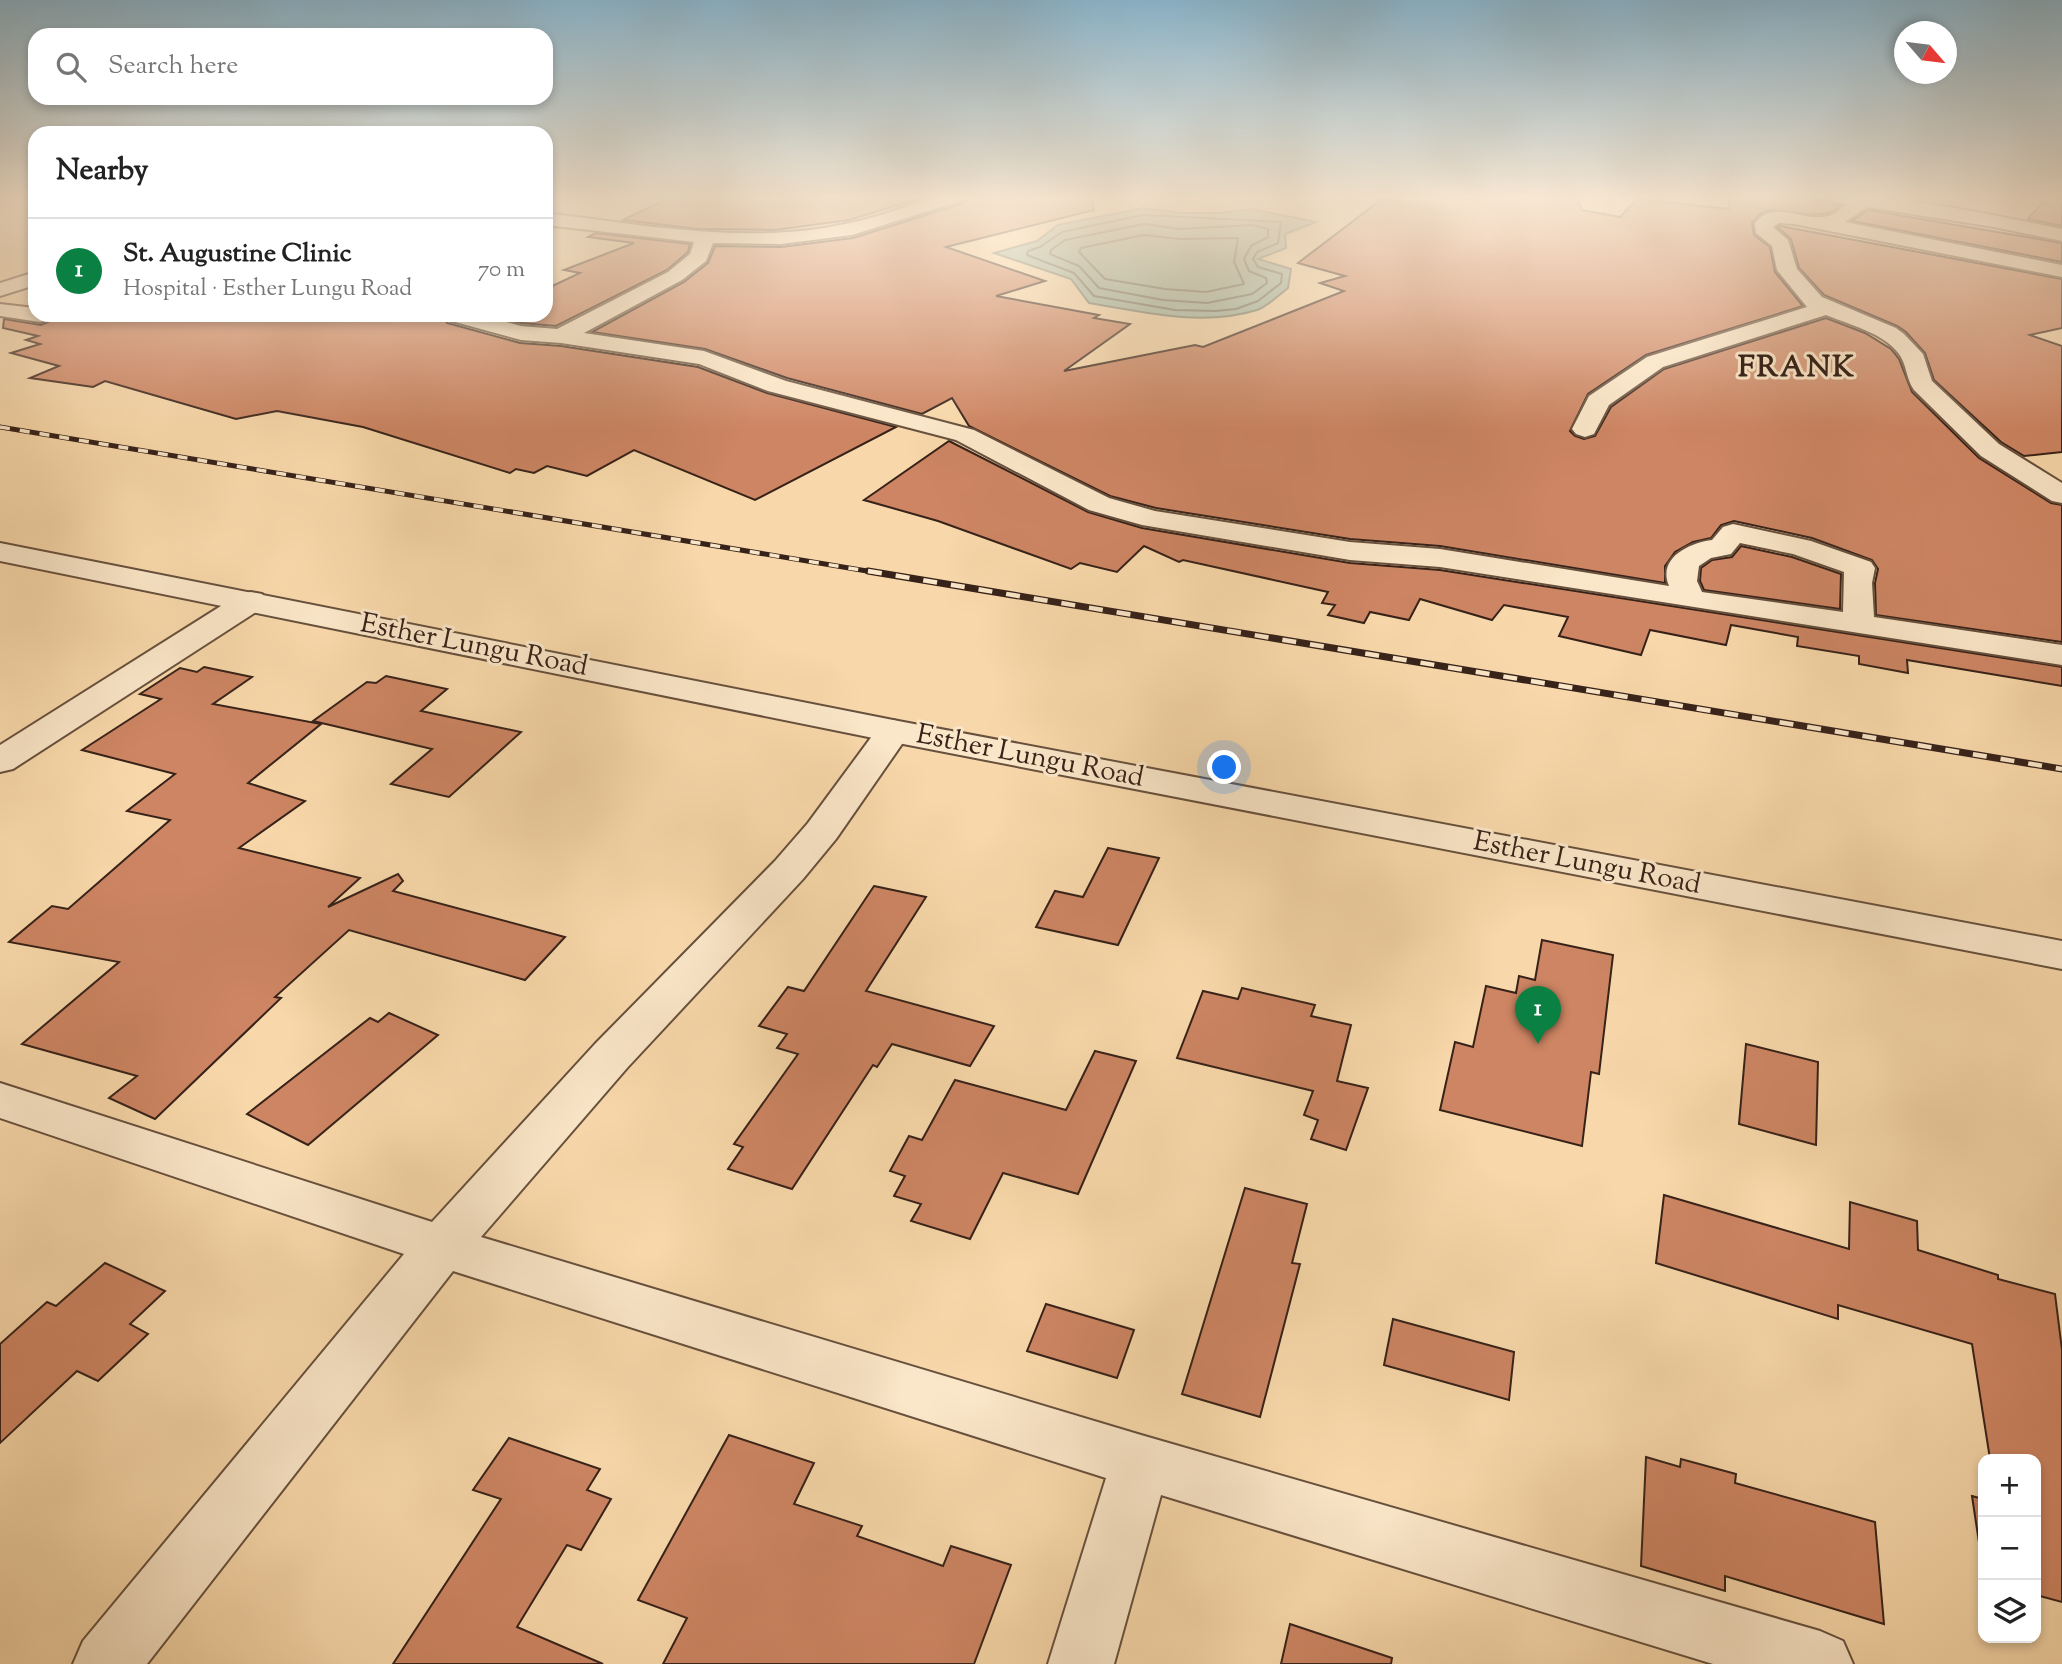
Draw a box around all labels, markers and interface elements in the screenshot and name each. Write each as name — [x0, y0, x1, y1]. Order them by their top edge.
north arrow — [1894, 21, 1957, 84]
search box — [28, 28, 553, 105]
icon: search — [52, 48, 90, 86]
text: Search here — [108, 48, 238, 85]
text: Nearby — [56, 150, 148, 193]
text: St. Augustine Clinic — [123, 236, 352, 273]
text: 1 — [75, 254, 83, 287]
text: 70 m — [478, 254, 525, 287]
text: Hospital · Esther Lungu Road — [123, 273, 412, 306]
district label: FRANK — [1738, 347, 1856, 390]
street label: Esther Lungu Road — [357, 604, 591, 688]
street label: Esther Lungu Road — [913, 715, 1147, 799]
your location — [1207, 750, 1241, 784]
street label: Esther Lungu Road — [1470, 822, 1704, 906]
pin: 1 — [1515, 986, 1561, 1044]
map controls — [1978, 1454, 2041, 1643]
button: + — [1978, 1454, 2041, 1517]
button: − — [1978, 1517, 2041, 1580]
button: layers — [1978, 1580, 2041, 1643]

